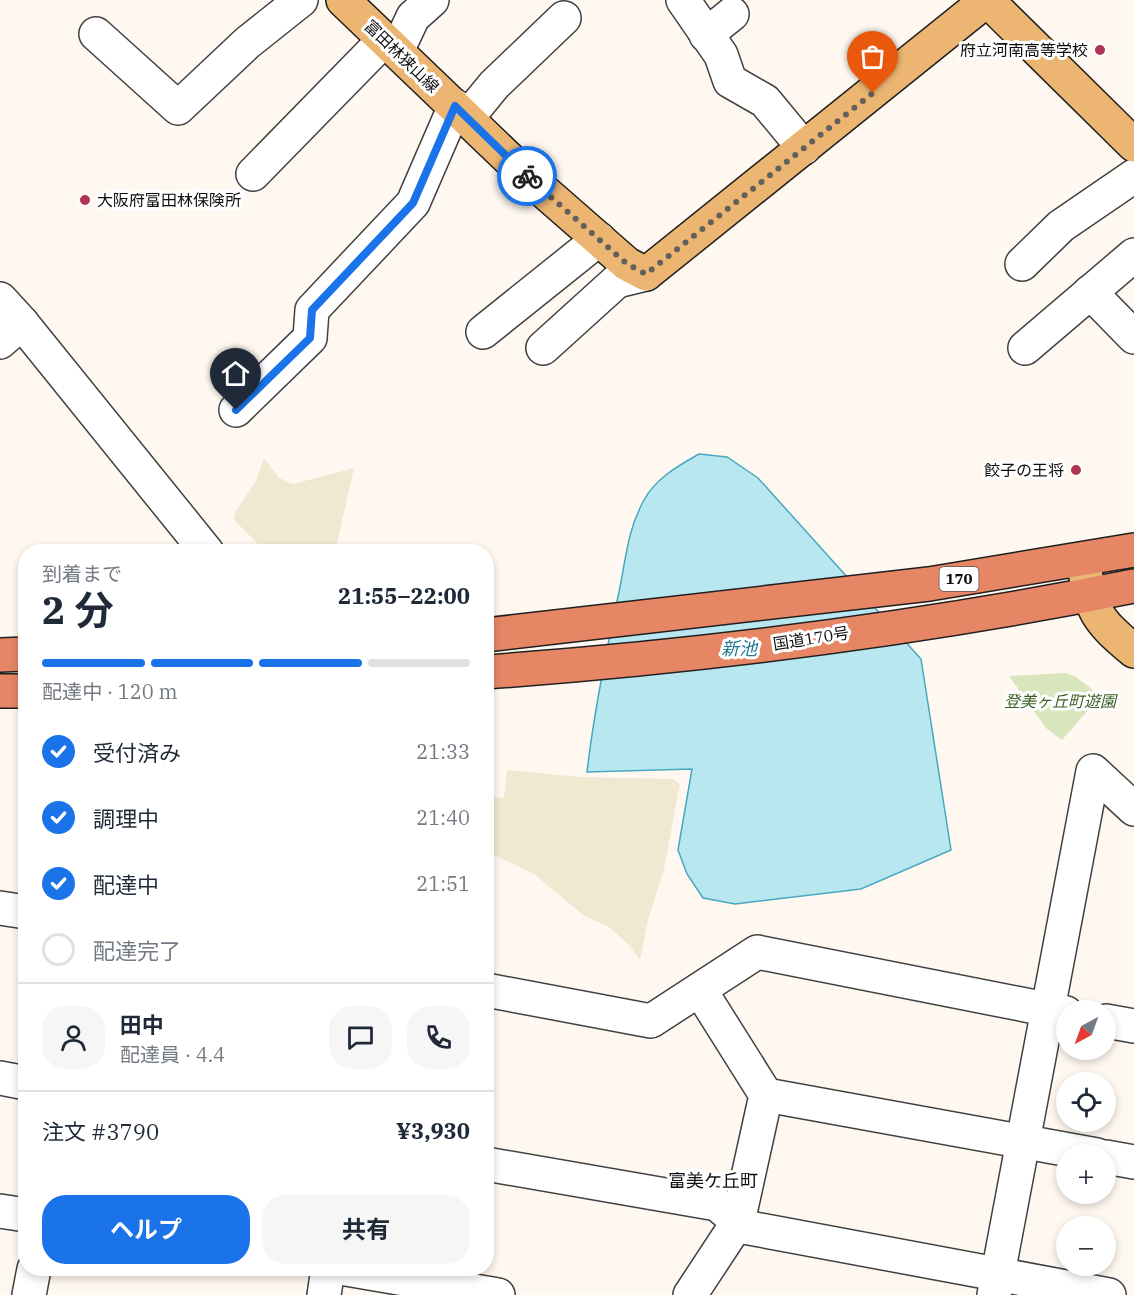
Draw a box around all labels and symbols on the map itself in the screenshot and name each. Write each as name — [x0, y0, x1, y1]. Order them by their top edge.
street label: 富田林狭山線 — [361, 15, 443, 97]
pin — [847, 31, 898, 93]
place label: 府立河南高等学校 — [960, 40, 1088, 60]
marker: 府立河南高等学校 — [1093, 43, 1107, 57]
courier — [497, 146, 557, 206]
place label: 大阪府富田林保険所 — [97, 190, 241, 210]
marker: 大阪府富田林保険所 — [78, 193, 92, 207]
pin — [210, 348, 261, 410]
place label: 餃子の王将 — [984, 460, 1064, 480]
marker: 餃子の王将 — [1069, 463, 1083, 477]
road number: 170 — [940, 567, 978, 591]
street label: 国道170号 — [772, 622, 850, 654]
water label: 新池 — [721, 637, 759, 660]
park label: 登美ヶ丘町遊園 — [1004, 691, 1118, 711]
north arrow — [1056, 1000, 1116, 1060]
district label: 富美ケ丘町 — [668, 1169, 758, 1192]

